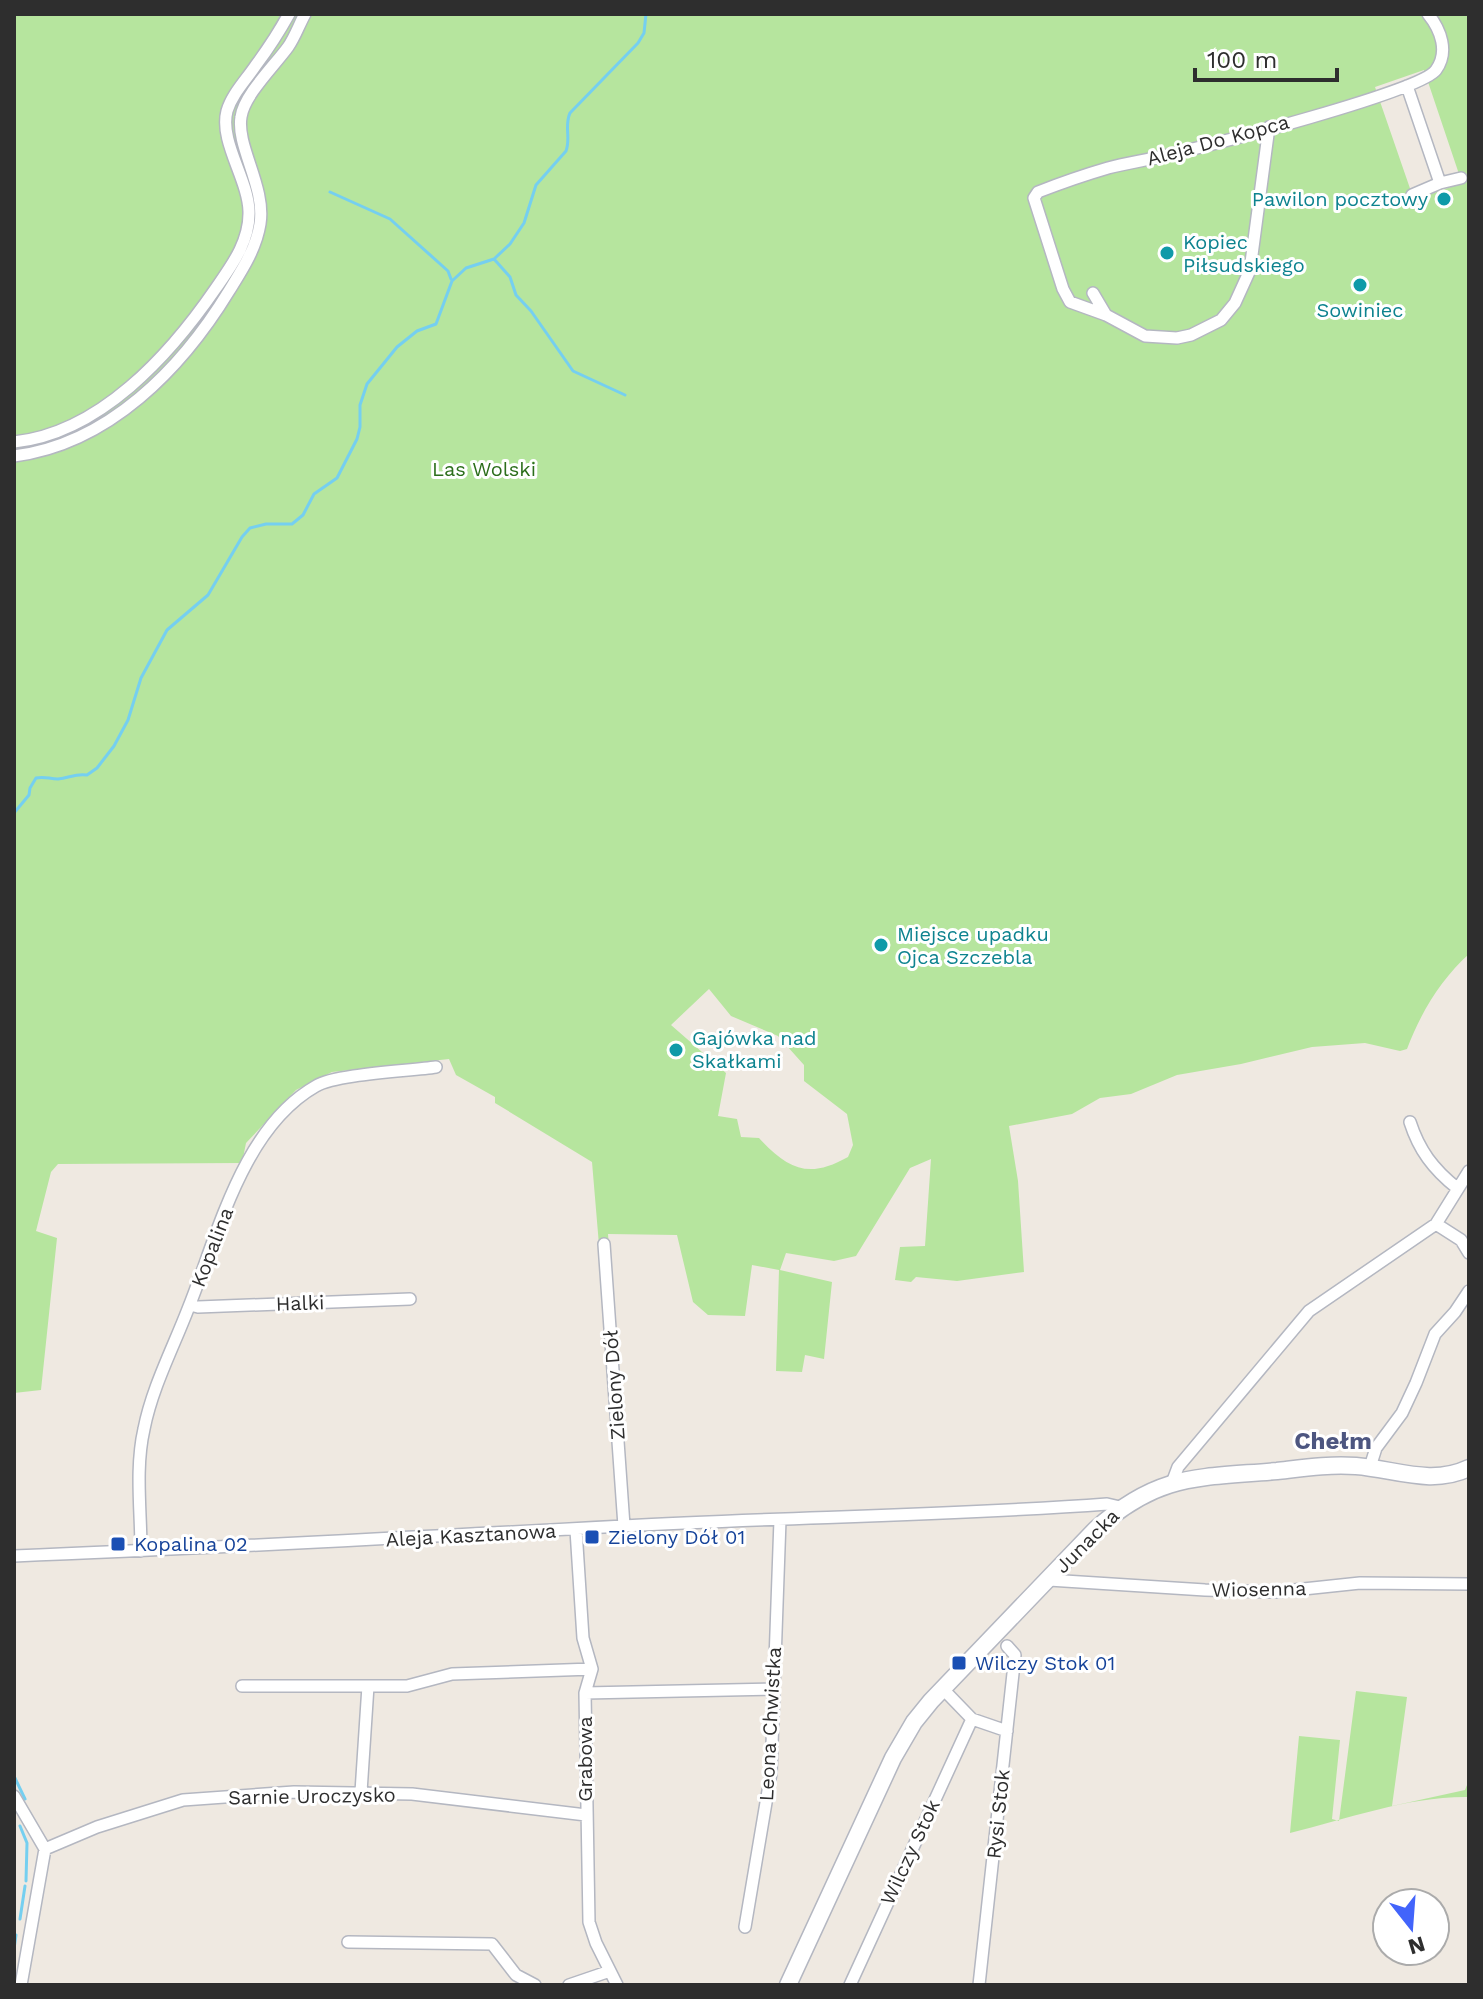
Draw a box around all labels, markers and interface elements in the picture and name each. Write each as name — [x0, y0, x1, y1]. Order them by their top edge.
scale bar — [1195, 32, 1337, 82]
text: 100 m — [1207, 46, 1277, 74]
street label: Aleja Do Kopca — [1144, 109, 1292, 171]
place label: Pawilon pocztowy — [1252, 187, 1429, 211]
marker: Pawilon pocztowy — [1435, 190, 1453, 208]
place label: Kopiec Piłsudskiego — [1183, 230, 1305, 277]
marker: Kopiec Piłsudskiego — [1158, 244, 1176, 262]
marker: Sowiniec — [1351, 276, 1369, 294]
place label: Sowiniec — [1317, 298, 1403, 322]
park label: Las Wolski — [432, 457, 536, 481]
place label: Miejsce upadku Ojca Szczebla — [897, 922, 1049, 969]
marker: Miejsce upadku Ojca Szczebla — [872, 936, 890, 954]
place label: Gajówka nad Skałkami — [692, 1026, 817, 1073]
marker: Gajówka nad Skałkami — [667, 1041, 685, 1059]
street label: Kopalina — [186, 1204, 238, 1290]
street label: Halki — [275, 1290, 325, 1316]
street label: Zielony Dół — [598, 1329, 630, 1441]
district label: Chełm — [1294, 1427, 1372, 1455]
street label: Junacka — [1050, 1504, 1124, 1578]
street label: Aleja Kasztanowa — [385, 1519, 557, 1551]
place label: Zielony Dół 01 — [608, 1525, 745, 1549]
marker: Zielony Dół 01 — [583, 1528, 601, 1546]
place label: Kopalina 02 — [134, 1532, 248, 1556]
marker: Kopalina 02 — [109, 1535, 127, 1553]
street label: Wiosenna — [1211, 1576, 1307, 1602]
street label: Leona Chwistka — [754, 1646, 786, 1802]
place label: Wilczy Stok 01 — [975, 1651, 1115, 1675]
marker: Wilczy Stok 01 — [950, 1654, 968, 1672]
street label: Grabowa — [573, 1716, 597, 1802]
street label: Rysi Stok — [981, 1768, 1015, 1860]
street label: Sarnie Uroczysko — [228, 1783, 396, 1809]
street label: Wilczy Stok — [875, 1795, 945, 1909]
north arrow — [1371, 1887, 1451, 1967]
text: N — [1405, 1931, 1428, 1960]

